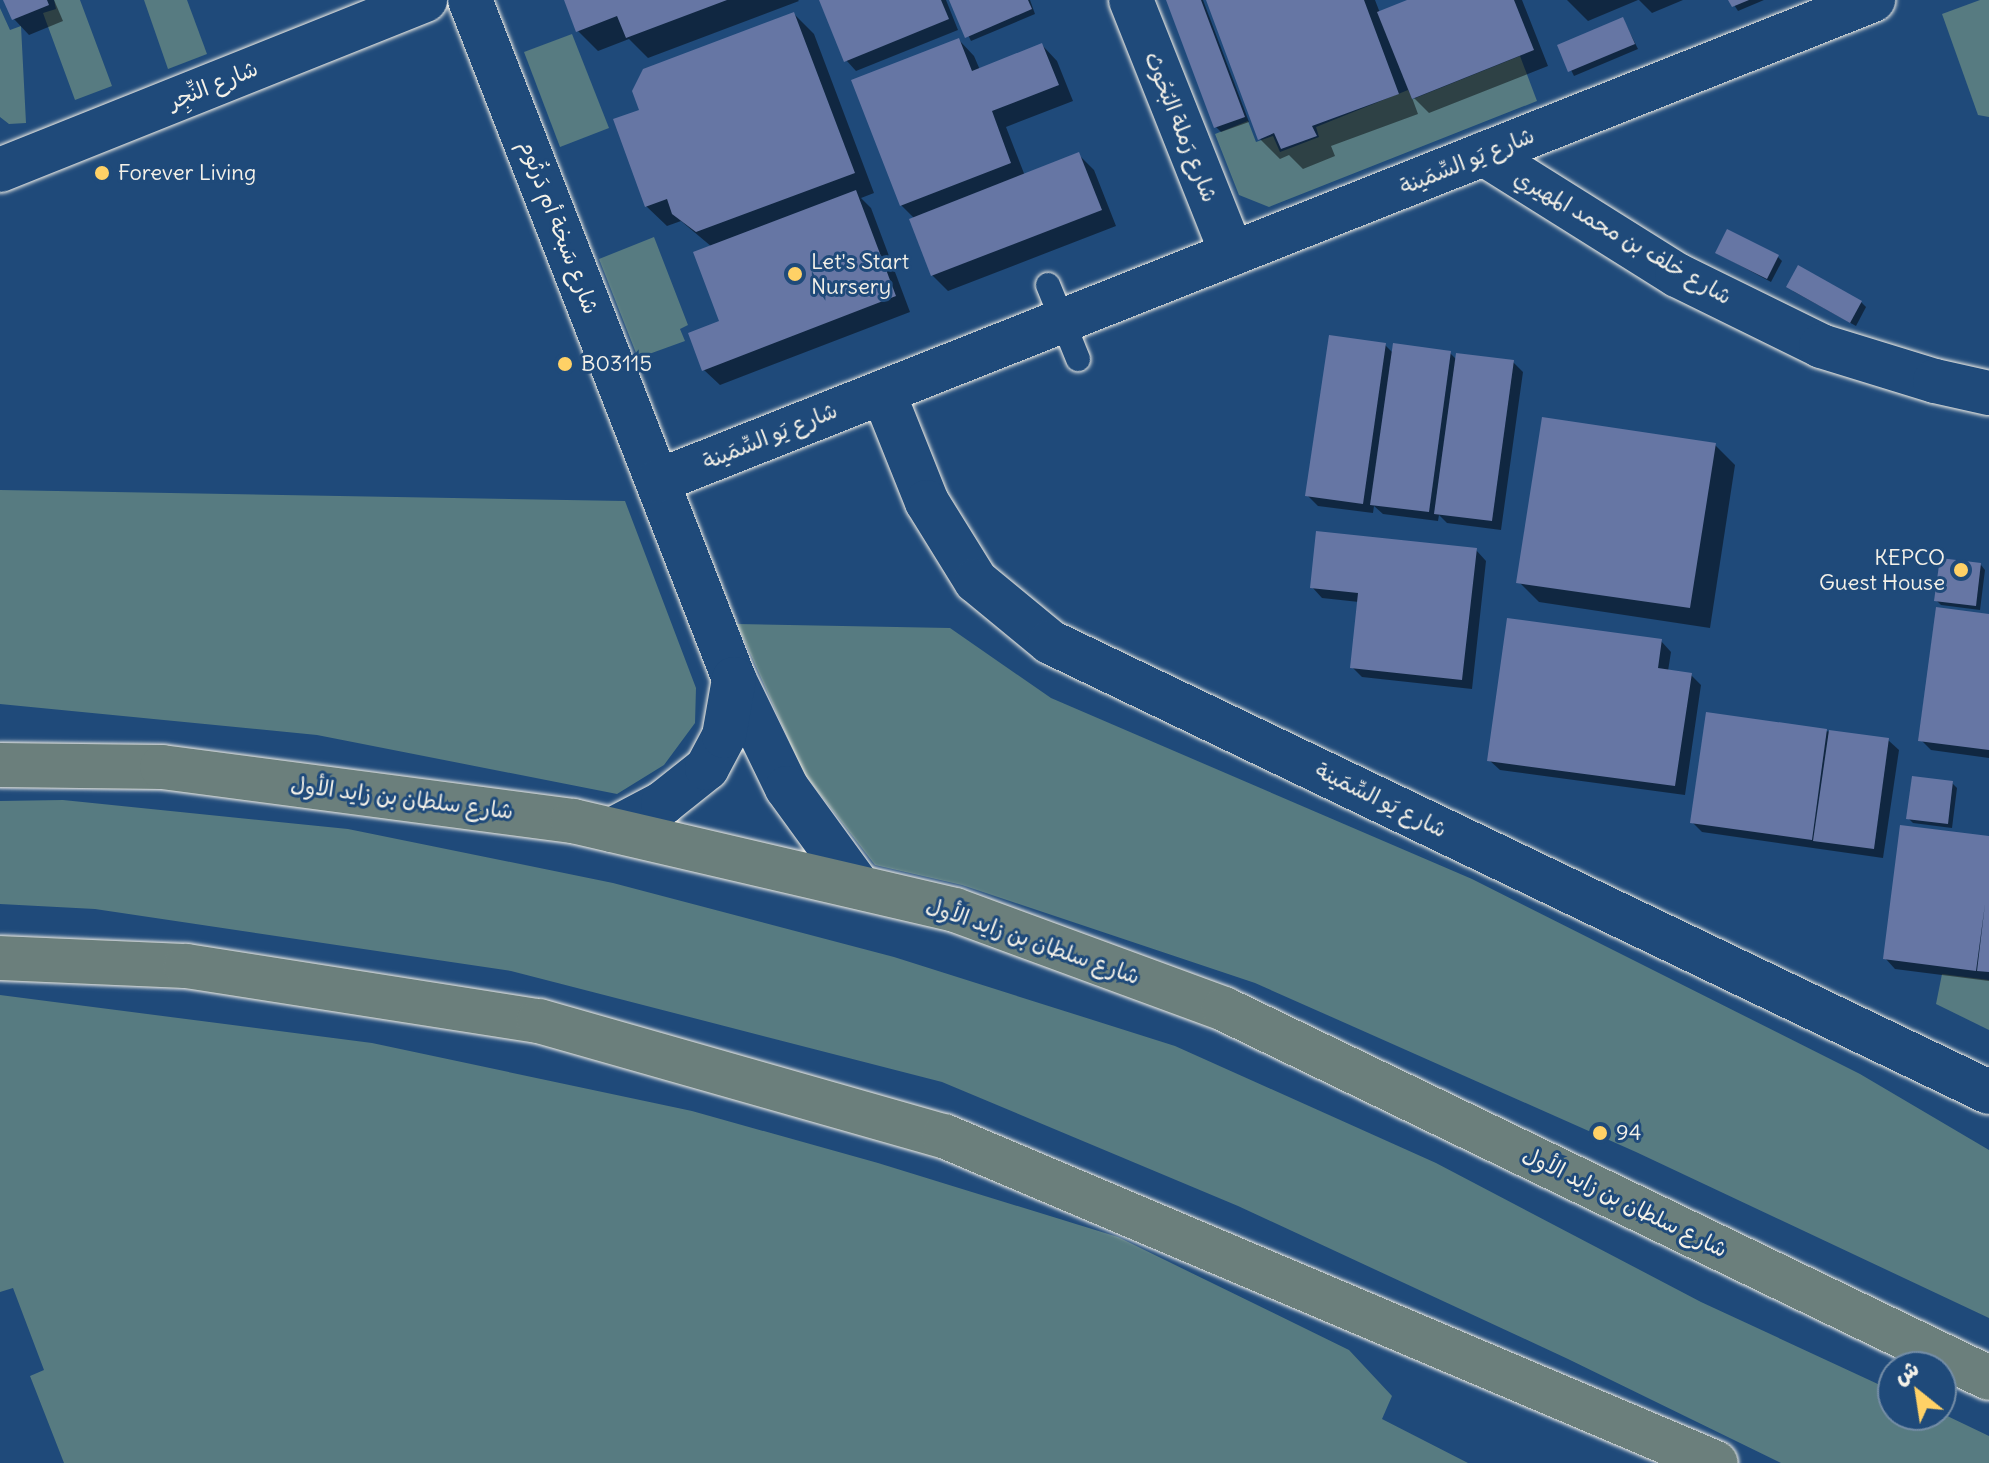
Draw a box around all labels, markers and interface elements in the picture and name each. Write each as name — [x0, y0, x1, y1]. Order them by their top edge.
street label: شارع رَملة البُحُوث — [1139, 48, 1223, 206]
street label: شارع النِّجِر — [164, 55, 262, 115]
street label: شارع يَو السِّمَينة — [1396, 122, 1538, 200]
street label: شارع سَبخة أم دَرثُوم — [514, 136, 604, 318]
place label: Forever Living — [118, 160, 256, 186]
marker: Forever Living — [93, 164, 111, 182]
street label: شارع خلف بن محمد المهيري — [1510, 164, 1736, 310]
place label: Let's Start Nursery — [811, 248, 909, 300]
marker: Let's Start Nursery — [786, 265, 804, 283]
place label: B03115 — [581, 351, 652, 377]
marker: B03115 — [556, 355, 574, 373]
street label: شارع يَو السِّمَينة — [699, 397, 841, 475]
place label: KEPCO Guest House — [1819, 544, 1945, 596]
marker: KEPCO Guest House — [1952, 561, 1970, 579]
street label: شارع يَو السِّمَينة — [1311, 757, 1451, 843]
street label: شارع سلطان بن زايد الأول — [289, 771, 515, 825]
street label: شارع سلطان بن زايد الأول — [923, 892, 1143, 990]
place label: 94 — [1616, 1120, 1641, 1146]
marker: 94 — [1591, 1124, 1609, 1142]
street label: شارع سلطان بن زايد الأول — [1518, 1141, 1732, 1263]
north arrow — [1877, 1351, 1957, 1431]
text: ش — [1889, 1354, 1923, 1390]

